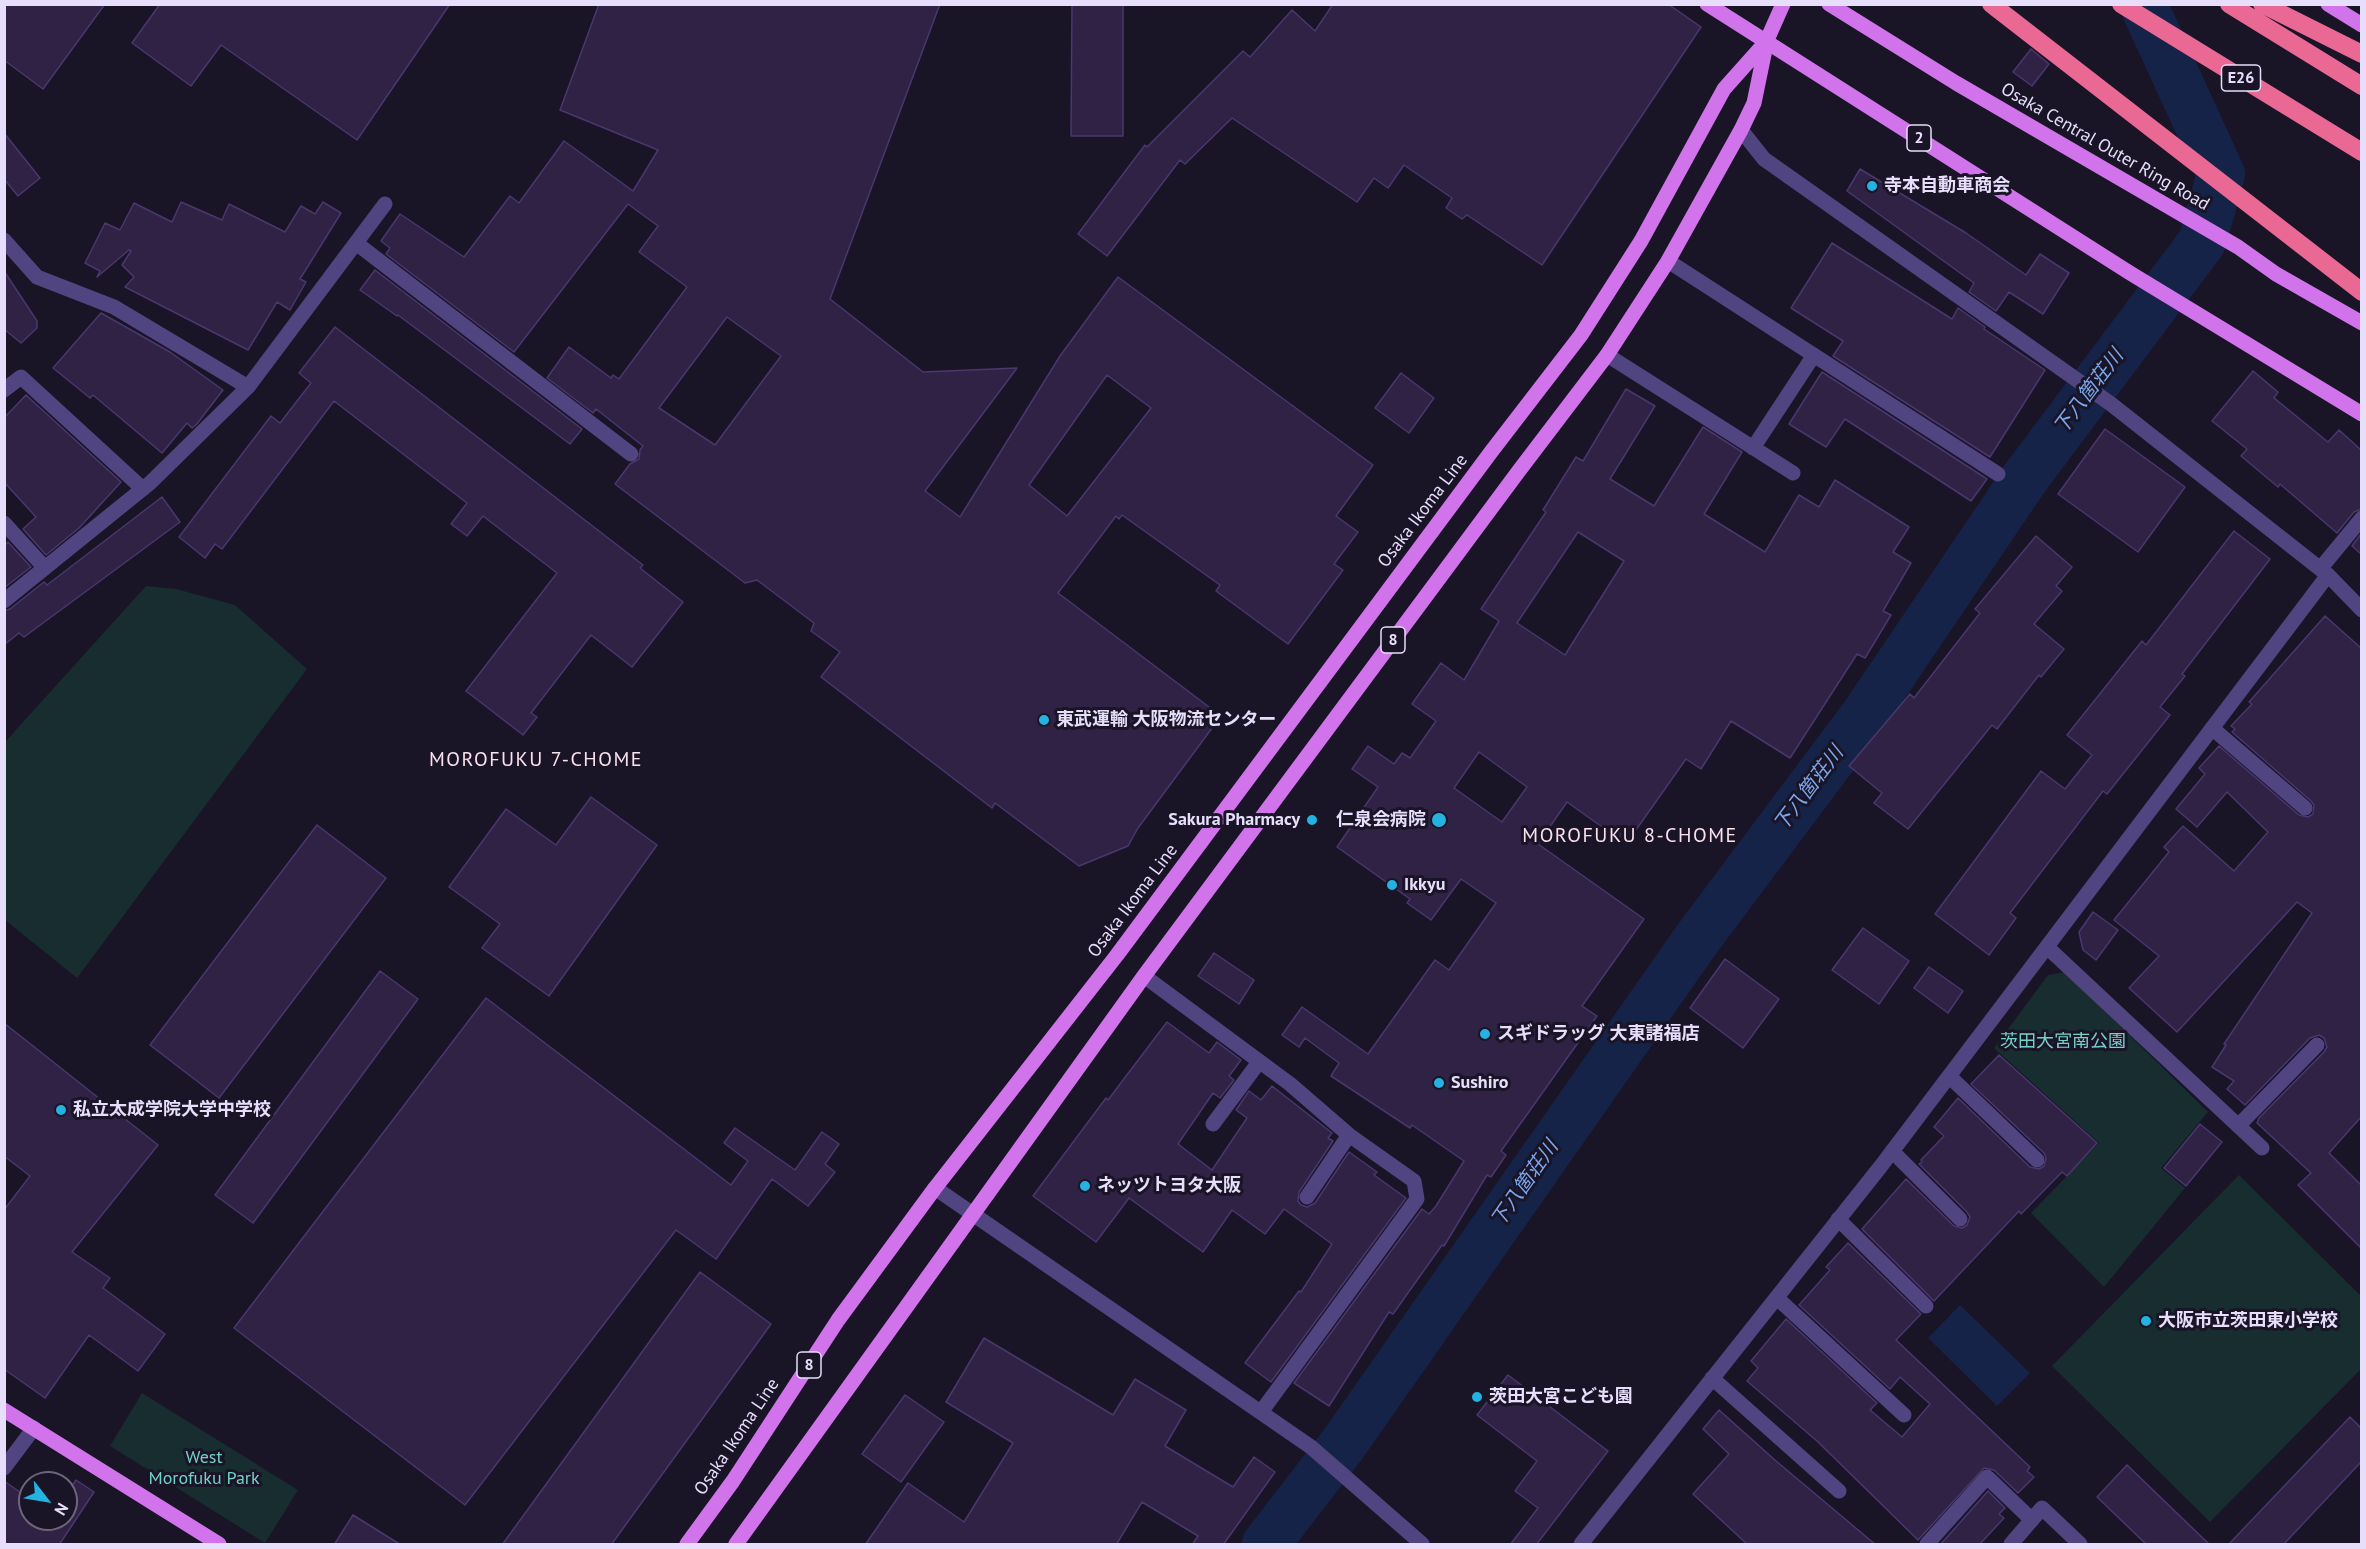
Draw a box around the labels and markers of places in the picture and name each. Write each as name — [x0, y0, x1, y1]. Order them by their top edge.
place label: 寺本自動車商会 — [1884, 175, 2010, 197]
marker: 寺本自動車商会 — [1865, 179, 1879, 193]
place label: 東武運輸 大阪物流センター — [1056, 709, 1277, 731]
marker: 東武運輸 大阪物流センター — [1037, 713, 1051, 727]
place label: Sakura Pharmacy — [1168, 809, 1300, 831]
place label: 仁泉会病院 — [1336, 809, 1426, 831]
marker: 仁泉会病院 — [1430, 811, 1448, 829]
marker: Sakura Pharmacy — [1305, 813, 1319, 827]
place label: Ikkyu — [1404, 874, 1445, 896]
marker: Ikkyu — [1385, 878, 1399, 892]
place label: スギドラッグ 大東諸福店 — [1497, 1023, 1700, 1045]
marker: スギドラッグ 大東諸福店 — [1478, 1027, 1492, 1041]
place label: Sushiro — [1451, 1072, 1508, 1094]
marker: Sushiro — [1432, 1076, 1446, 1090]
place label: 私立太成学院大学中学校 — [73, 1099, 271, 1121]
marker: 私立太成学院大学中学校 — [54, 1103, 68, 1117]
place label: ネッツトヨタ大阪 — [1097, 1175, 1241, 1197]
marker: ネッツトヨタ大阪 — [1078, 1179, 1092, 1193]
place label: 大阪市立茨田東小学校 — [2158, 1310, 2338, 1332]
marker: 大阪市立茨田東小学校 — [2139, 1314, 2153, 1328]
place label: 茨田大宮こども園 — [1489, 1386, 1633, 1408]
marker: 茨田大宮こども園 — [1470, 1390, 1484, 1404]

